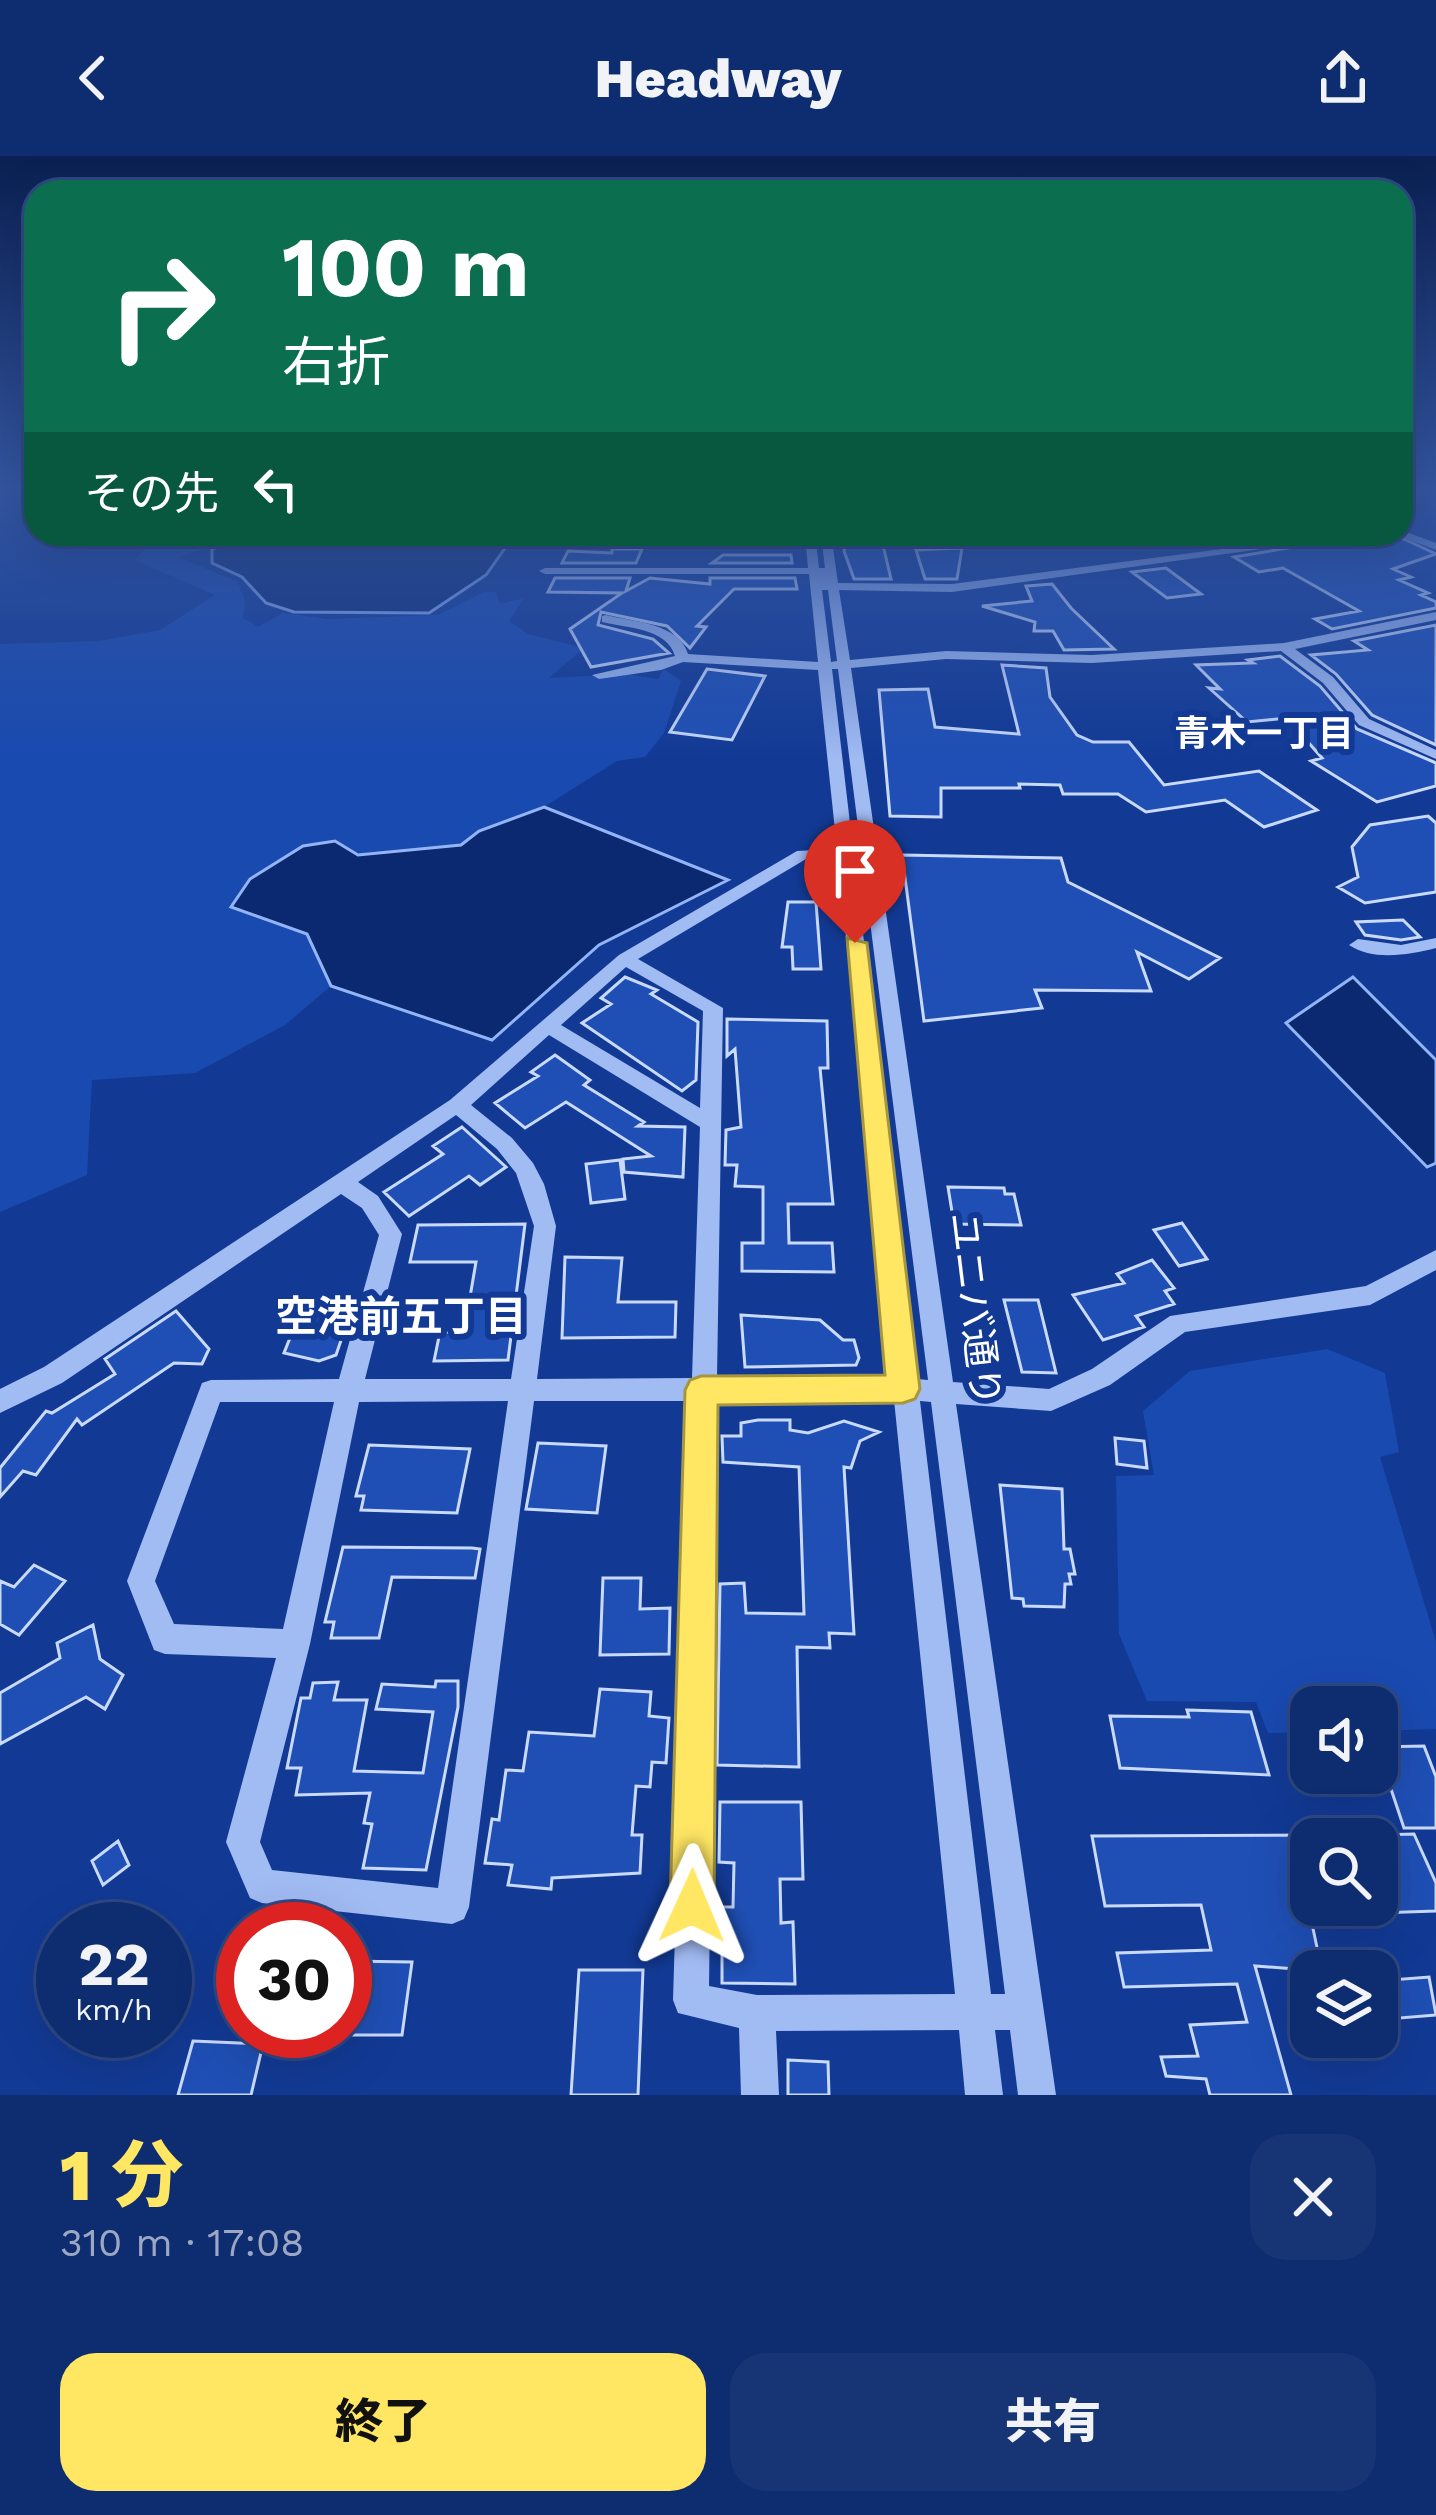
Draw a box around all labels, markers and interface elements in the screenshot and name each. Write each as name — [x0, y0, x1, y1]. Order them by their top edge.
icon: back — [60, 45, 126, 111]
icon: share — [1310, 45, 1376, 111]
text: Headway — [594, 47, 842, 110]
text: 100 m — [282, 218, 529, 316]
icon: right — [84, 228, 240, 384]
text: 右折 — [282, 331, 390, 394]
icon: left — [243, 456, 309, 522]
text: その先 — [84, 467, 219, 520]
district label: 青木一丁目 — [1174, 713, 1354, 755]
pin — [804, 820, 906, 943]
icon: arrive — [822, 838, 888, 904]
street label: ユニバ通り — [941, 1209, 1009, 1409]
district label: 空港前五丁目 — [275, 1292, 527, 1341]
map controls — [1290, 1686, 1398, 2058]
button: sound — [1290, 1686, 1398, 1794]
button: search — [1290, 1818, 1398, 1926]
position arrow — [629, 1843, 755, 1969]
speed limit sign: 30 — [216, 1902, 372, 2058]
text: 22 — [78, 1929, 150, 2000]
button: layers — [1290, 1950, 1398, 2058]
text: km/h — [75, 1992, 153, 2027]
text: 1 分 — [60, 2133, 183, 2217]
button: close — [1250, 2134, 1376, 2260]
text: 310 m · 17:08 — [60, 2220, 304, 2265]
button: 終了 — [60, 2353, 706, 2491]
button: 共有 — [730, 2353, 1376, 2491]

